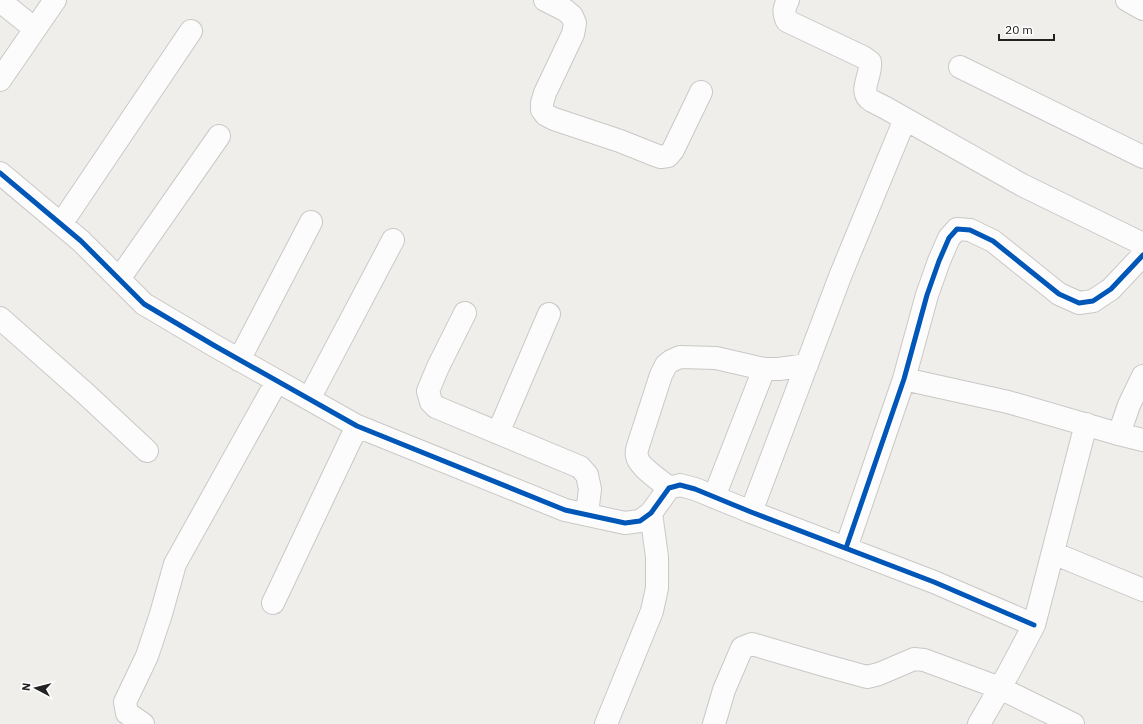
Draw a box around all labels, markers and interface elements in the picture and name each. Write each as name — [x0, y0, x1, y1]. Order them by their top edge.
scale bar — [999, 16, 1054, 42]
text: 20 m — [1005, 22, 1033, 37]
north arrow — [16, 668, 56, 708]
text: N — [19, 682, 34, 692]

